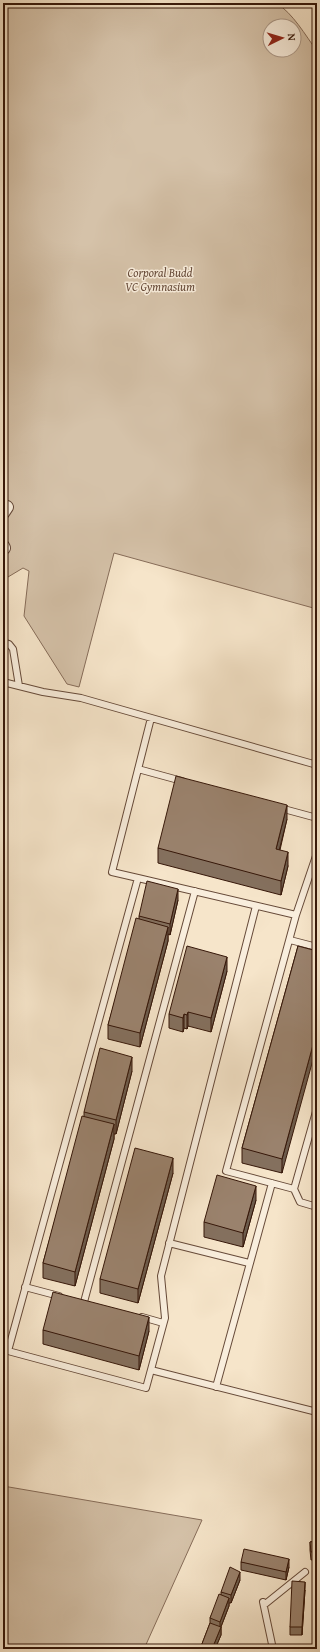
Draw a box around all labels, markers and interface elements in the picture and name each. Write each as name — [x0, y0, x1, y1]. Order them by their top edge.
north arrow — [262, 18, 302, 58]
text: N — [284, 33, 300, 42]
park label: Corporal Budd VC Gymnasium — [125, 264, 195, 295]

